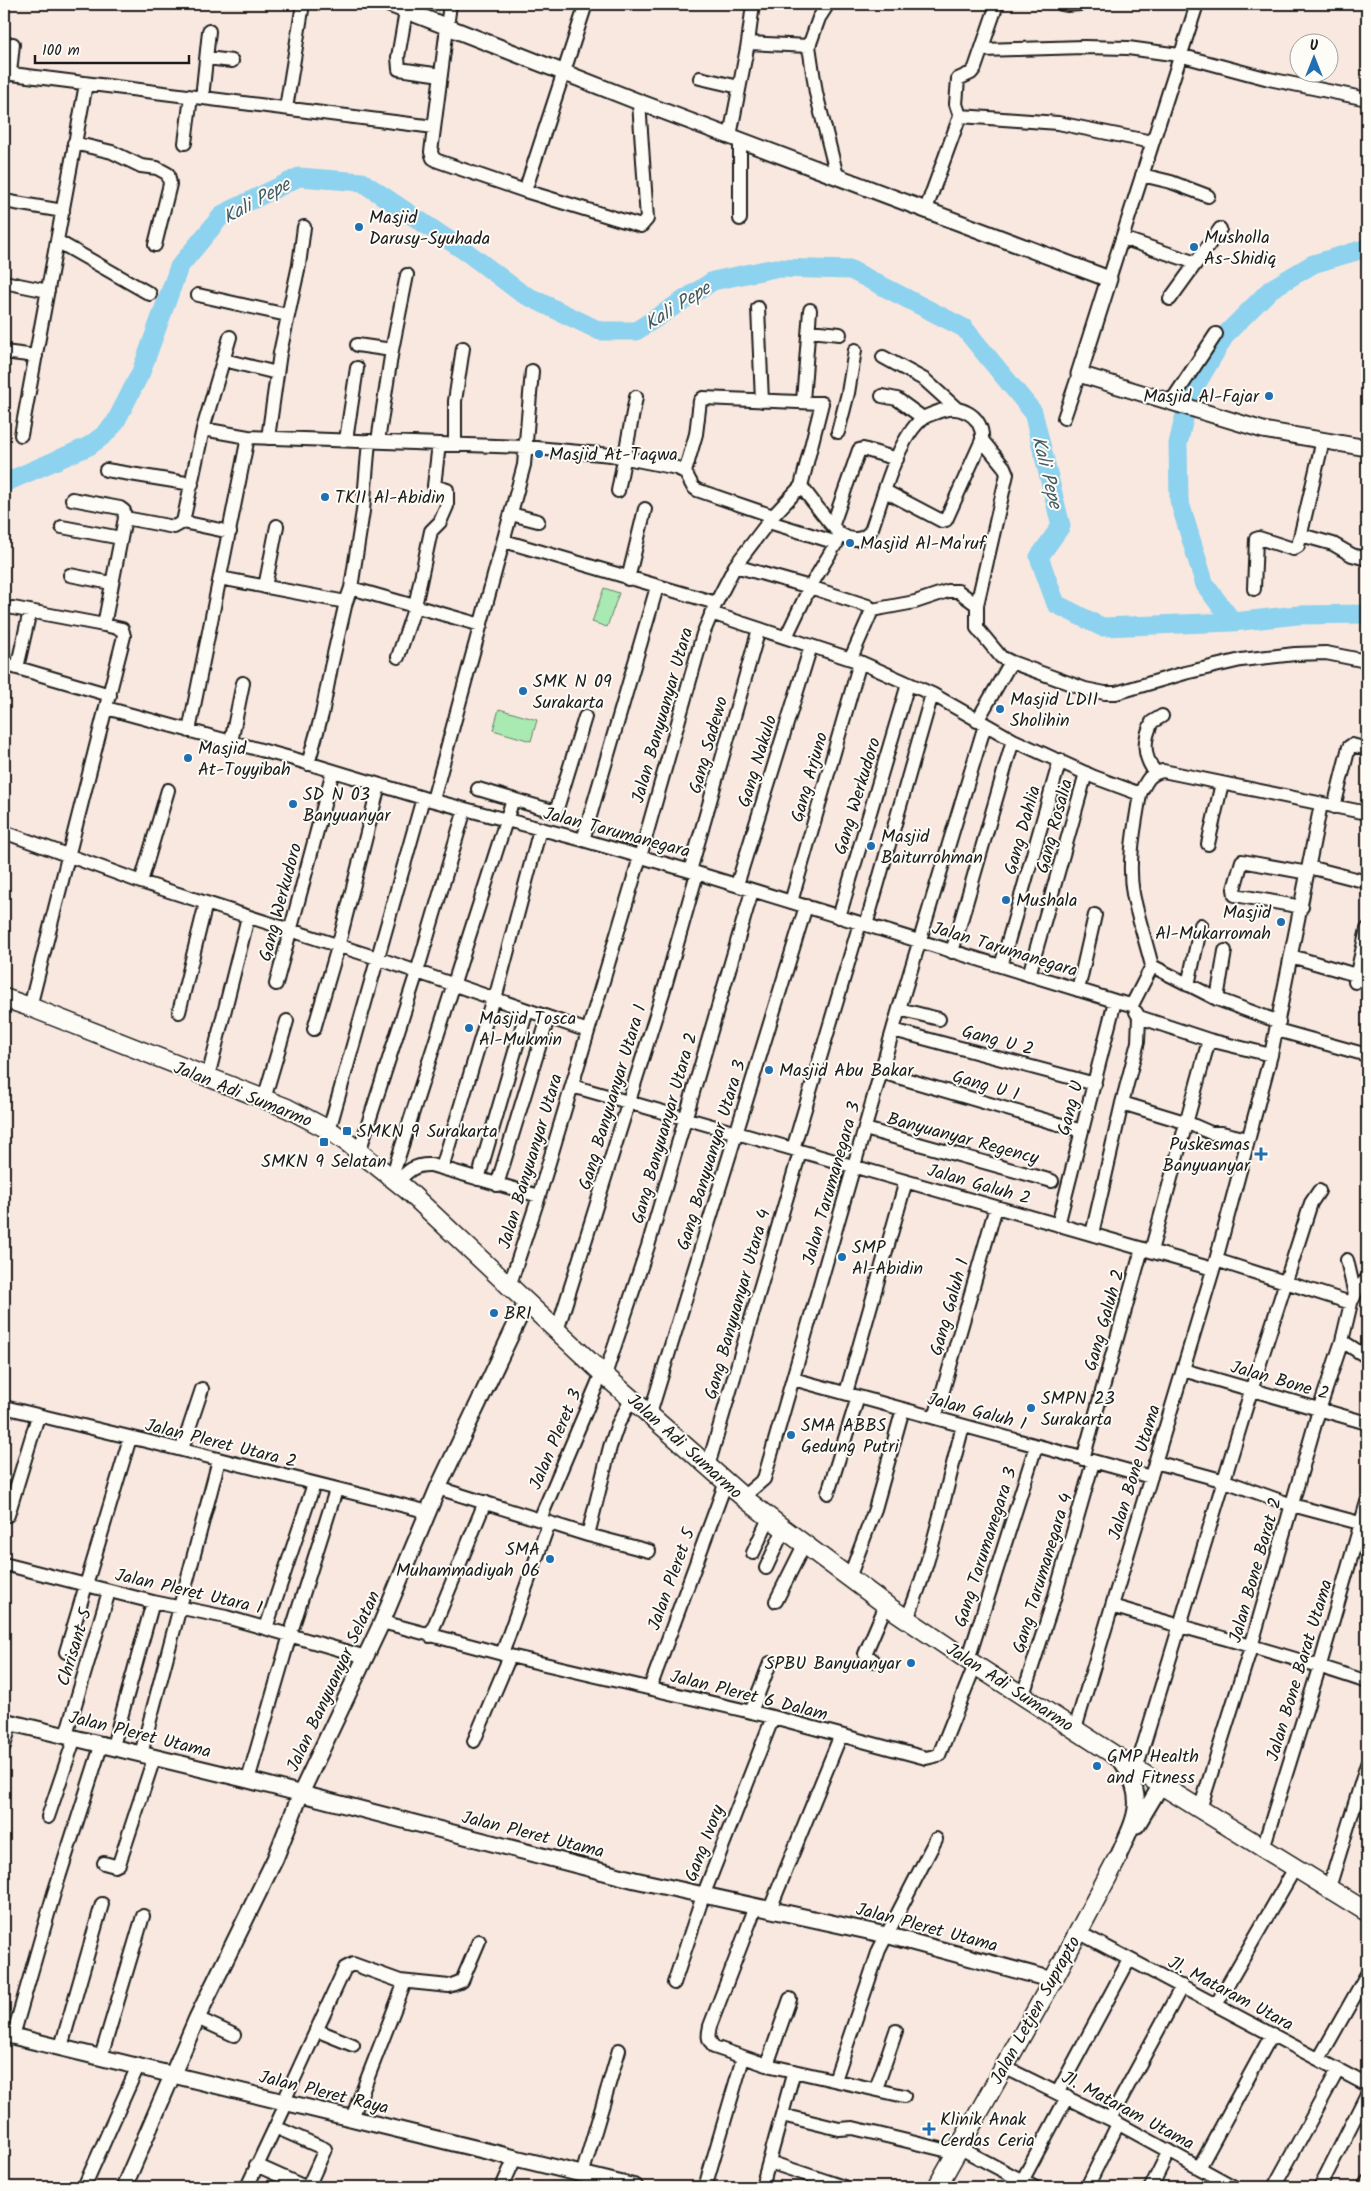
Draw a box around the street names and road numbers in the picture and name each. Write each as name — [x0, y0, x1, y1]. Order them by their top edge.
street label: Jalan Banyuanyar Utara — [624, 624, 702, 807]
street label: Gang Sadewo — [682, 693, 737, 798]
street label: Gang Nakulo — [731, 712, 786, 811]
street label: Gang Arjuno — [784, 729, 837, 826]
street label: Gang Werkudoro — [827, 734, 890, 859]
street label: Gang Rosalia — [1029, 776, 1082, 877]
street label: Gang Dahlia — [997, 782, 1050, 878]
street label: Jalan Tarumanegara — [540, 800, 693, 867]
street label: Gang Werkudoro — [252, 840, 311, 965]
street label: Jalan Tarumanegara — [928, 914, 1081, 986]
street label: Gang Banyuanyar Utara 1 — [571, 1001, 656, 1194]
street label: Gang U 2 — [958, 1018, 1037, 1065]
street label: Gang Banyuanyar Utara 2 — [624, 1029, 707, 1227]
street label: Jalan Adi Sumarmo — [169, 1054, 316, 1136]
street label: Gang Banyuanyar Utara 3 — [670, 1057, 755, 1254]
street label: Gang U 1 — [949, 1063, 1022, 1110]
street label: Jalan Banyuanyar Utara — [491, 1070, 572, 1253]
street label: Gang U — [1050, 1078, 1093, 1139]
street label: Jalan Tarumanegara 3 — [795, 1098, 870, 1268]
street label: Banyuanyar Regency — [884, 1105, 1042, 1174]
street label: Jalan Galuh 2 — [923, 1157, 1034, 1214]
street label: Gang Banyuanyar Utara 4 — [697, 1206, 780, 1403]
street label: Gang Galuh 1 — [923, 1255, 978, 1359]
street label: Gang Galuh 2 — [1077, 1266, 1134, 1375]
street label: Jalan Bone 2 — [1227, 1354, 1332, 1409]
street label: Jalan Pleret 3 — [522, 1385, 591, 1495]
street label: Jalan Galuh 1 — [924, 1385, 1029, 1440]
street label: Jalan Adi Sumarmo — [620, 1387, 748, 1507]
street label: Jalan Bone Utama — [1101, 1401, 1170, 1544]
street label: Jalan Pleret Utara 2 — [142, 1412, 299, 1477]
street label: Gang Tarumanegara 3 — [947, 1464, 1026, 1631]
street label: Gang Tarumanegara 4 — [1005, 1490, 1082, 1657]
street label: Jalan Bone Barat 2 — [1222, 1494, 1291, 1647]
street label: Jalan Pleret 5 — [641, 1523, 705, 1635]
street label: Jalan Pleret Utara 1 — [112, 1561, 265, 1624]
street label: Jalan Bone Barat Utama — [1259, 1576, 1342, 1765]
street label: Jalan Banyuanyar Selatan — [280, 1586, 389, 1777]
street label: Chrisant 5 — [50, 1604, 101, 1690]
street label: Jalan Adi Sumarmo — [939, 1636, 1079, 1741]
street label: Jalan Pleret 6 Dalam — [667, 1663, 831, 1730]
street label: Jalan Pleret Utama — [65, 1704, 214, 1767]
street label: Gang Ivory — [677, 1800, 734, 1886]
street label: Jalan Pleret Utama — [458, 1804, 607, 1867]
street label: Jalan Pleret Utama — [852, 1896, 1001, 1961]
street label: Jalan Letjen Suprapto — [983, 1931, 1089, 2090]
street label: Jl. Mataram Utara — [1162, 1949, 1298, 2040]
street label: Jalan Pleret Raya — [256, 2063, 392, 2124]
street label: Jl. Mataram Utama — [1055, 2064, 1199, 2159]

